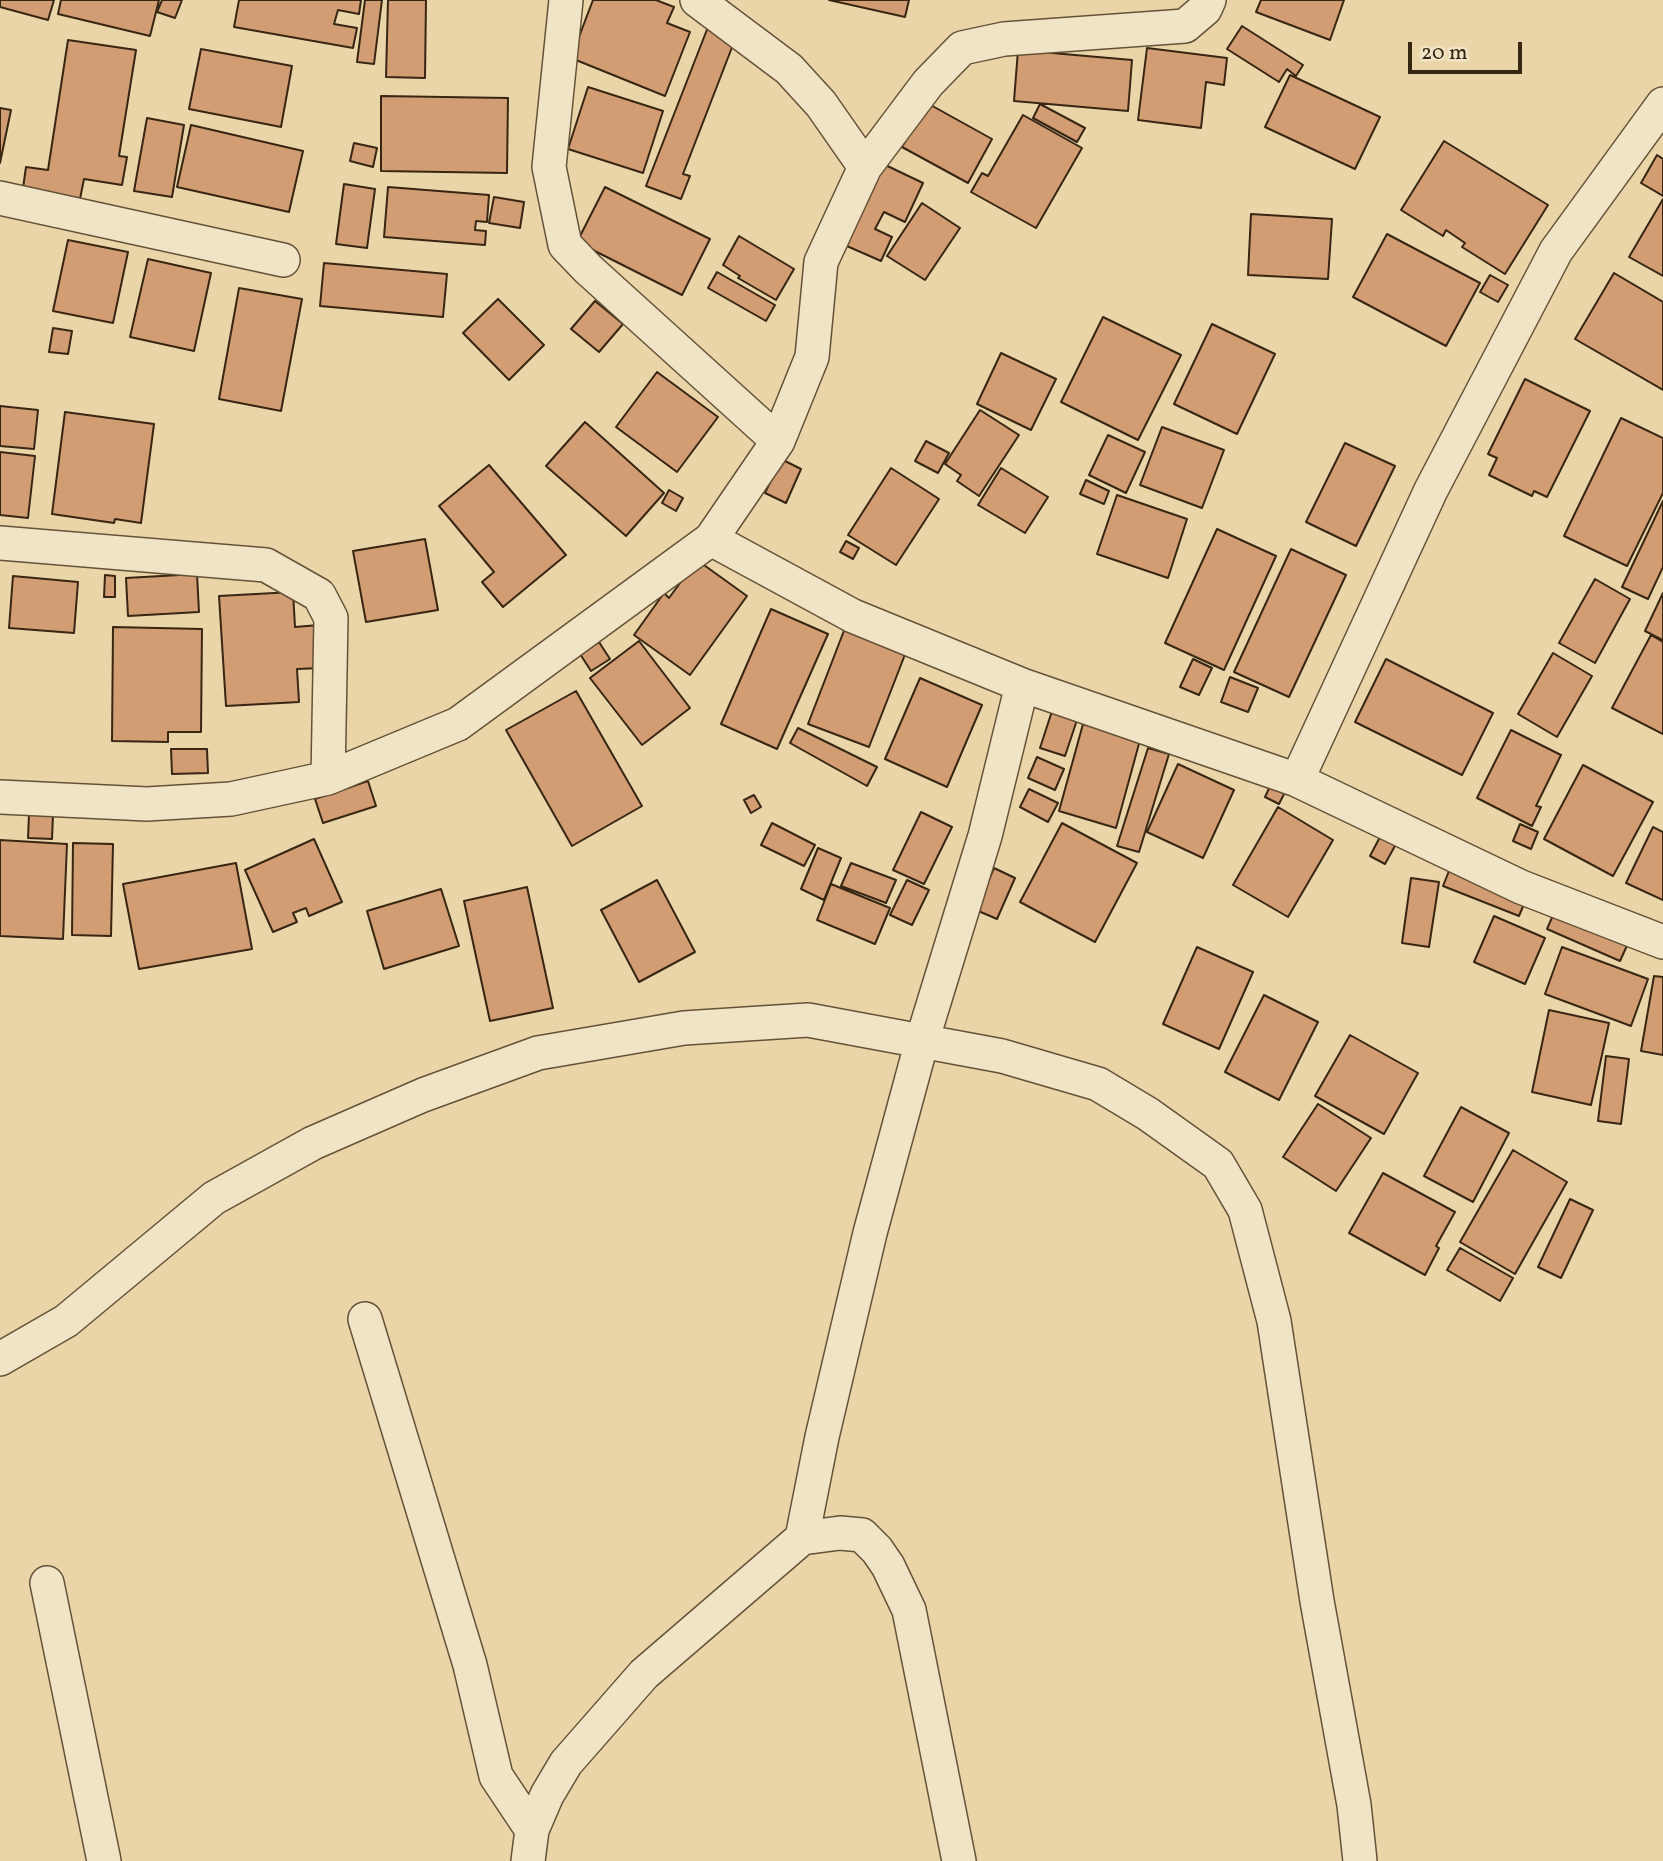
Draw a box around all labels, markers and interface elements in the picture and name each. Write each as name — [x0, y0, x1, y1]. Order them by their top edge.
scale bar — [1411, 28, 1525, 72]
text: 20 m — [1421, 39, 1467, 68]

